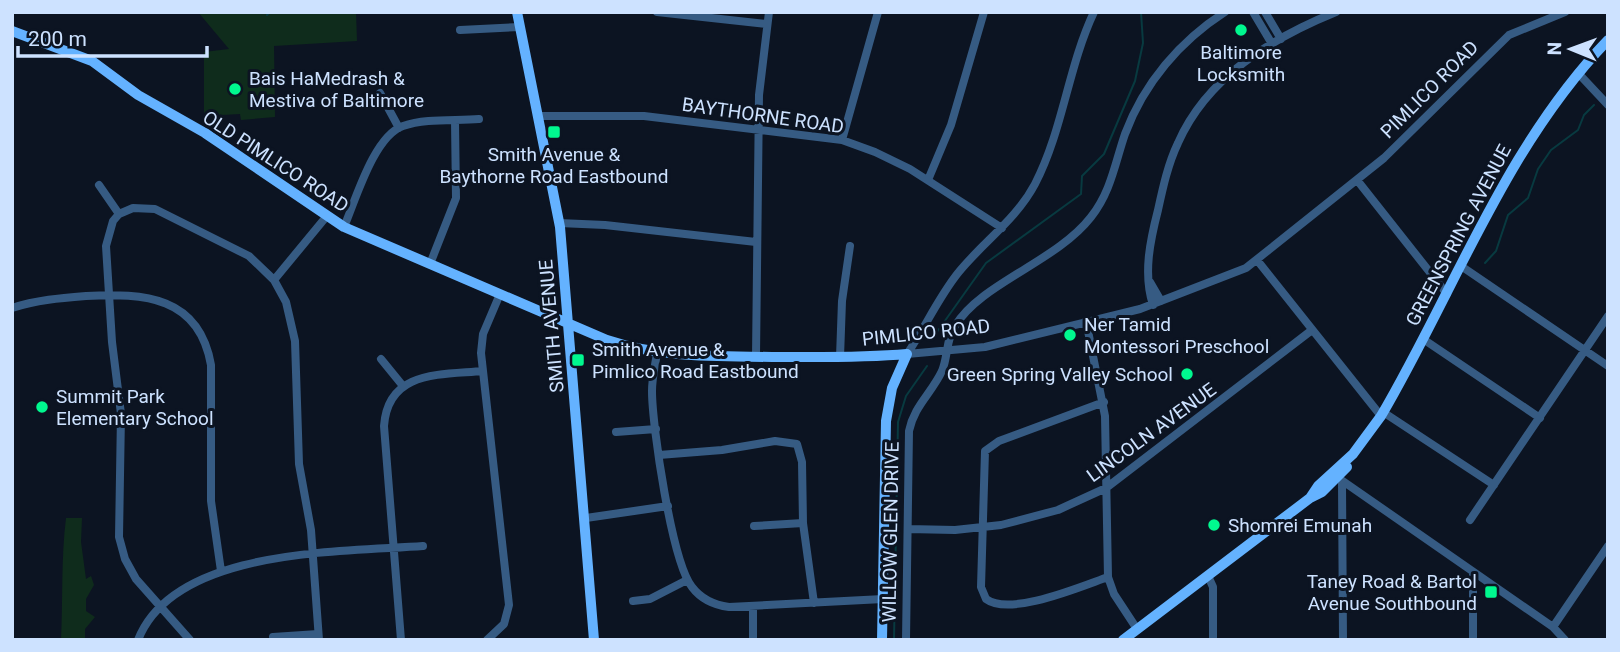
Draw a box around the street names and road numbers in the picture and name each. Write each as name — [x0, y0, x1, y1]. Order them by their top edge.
street label: PIMLICO ROAD — [1376, 36, 1483, 143]
street label: BAYTHORNE ROAD — [681, 93, 845, 138]
street label: OLD PIMLICO ROAD — [198, 106, 353, 217]
street label: GREENSPRING AVENUE — [1401, 140, 1516, 330]
street label: SMITH AVENUE — [534, 258, 569, 393]
street label: PIMLICO ROAD — [861, 314, 991, 351]
street label: LINCOLN AVENUE — [1082, 378, 1221, 487]
street label: WILLOW GLEN DRIVE — [877, 441, 904, 623]

